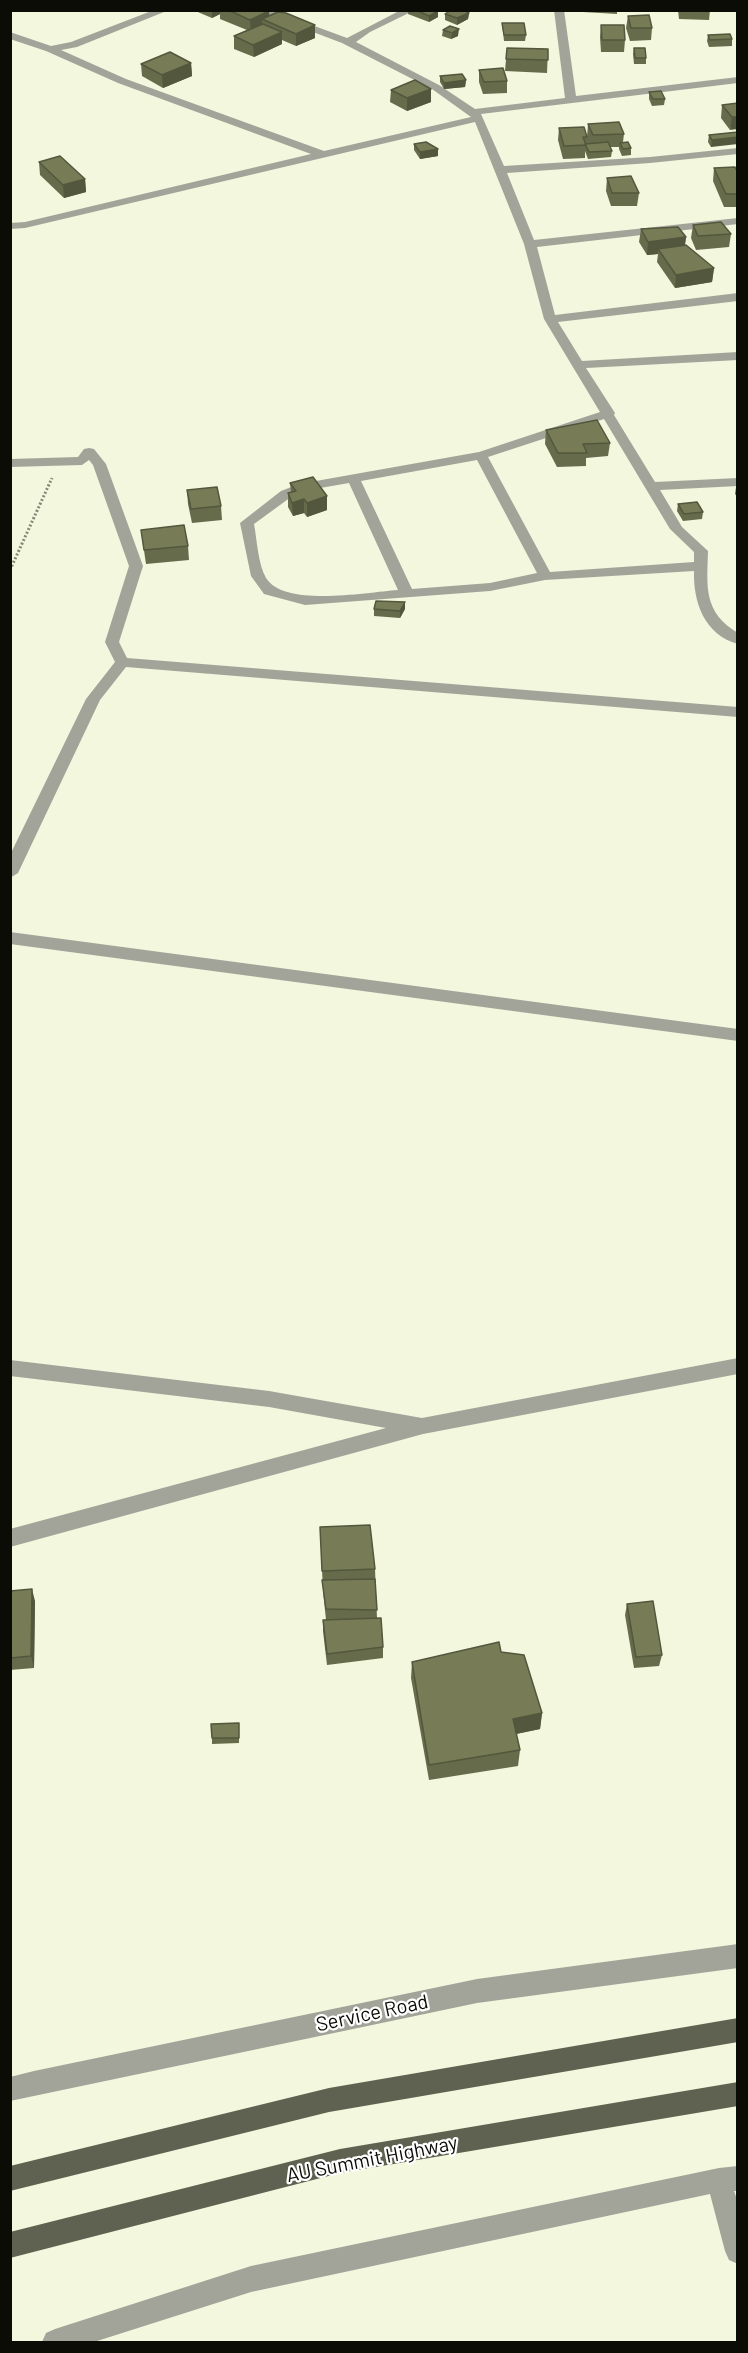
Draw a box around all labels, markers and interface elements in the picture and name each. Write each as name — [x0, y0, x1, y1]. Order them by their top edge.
street label: Service Road — [314, 1989, 430, 2037]
street label: AU Summit Highway — [284, 2131, 460, 2187]

